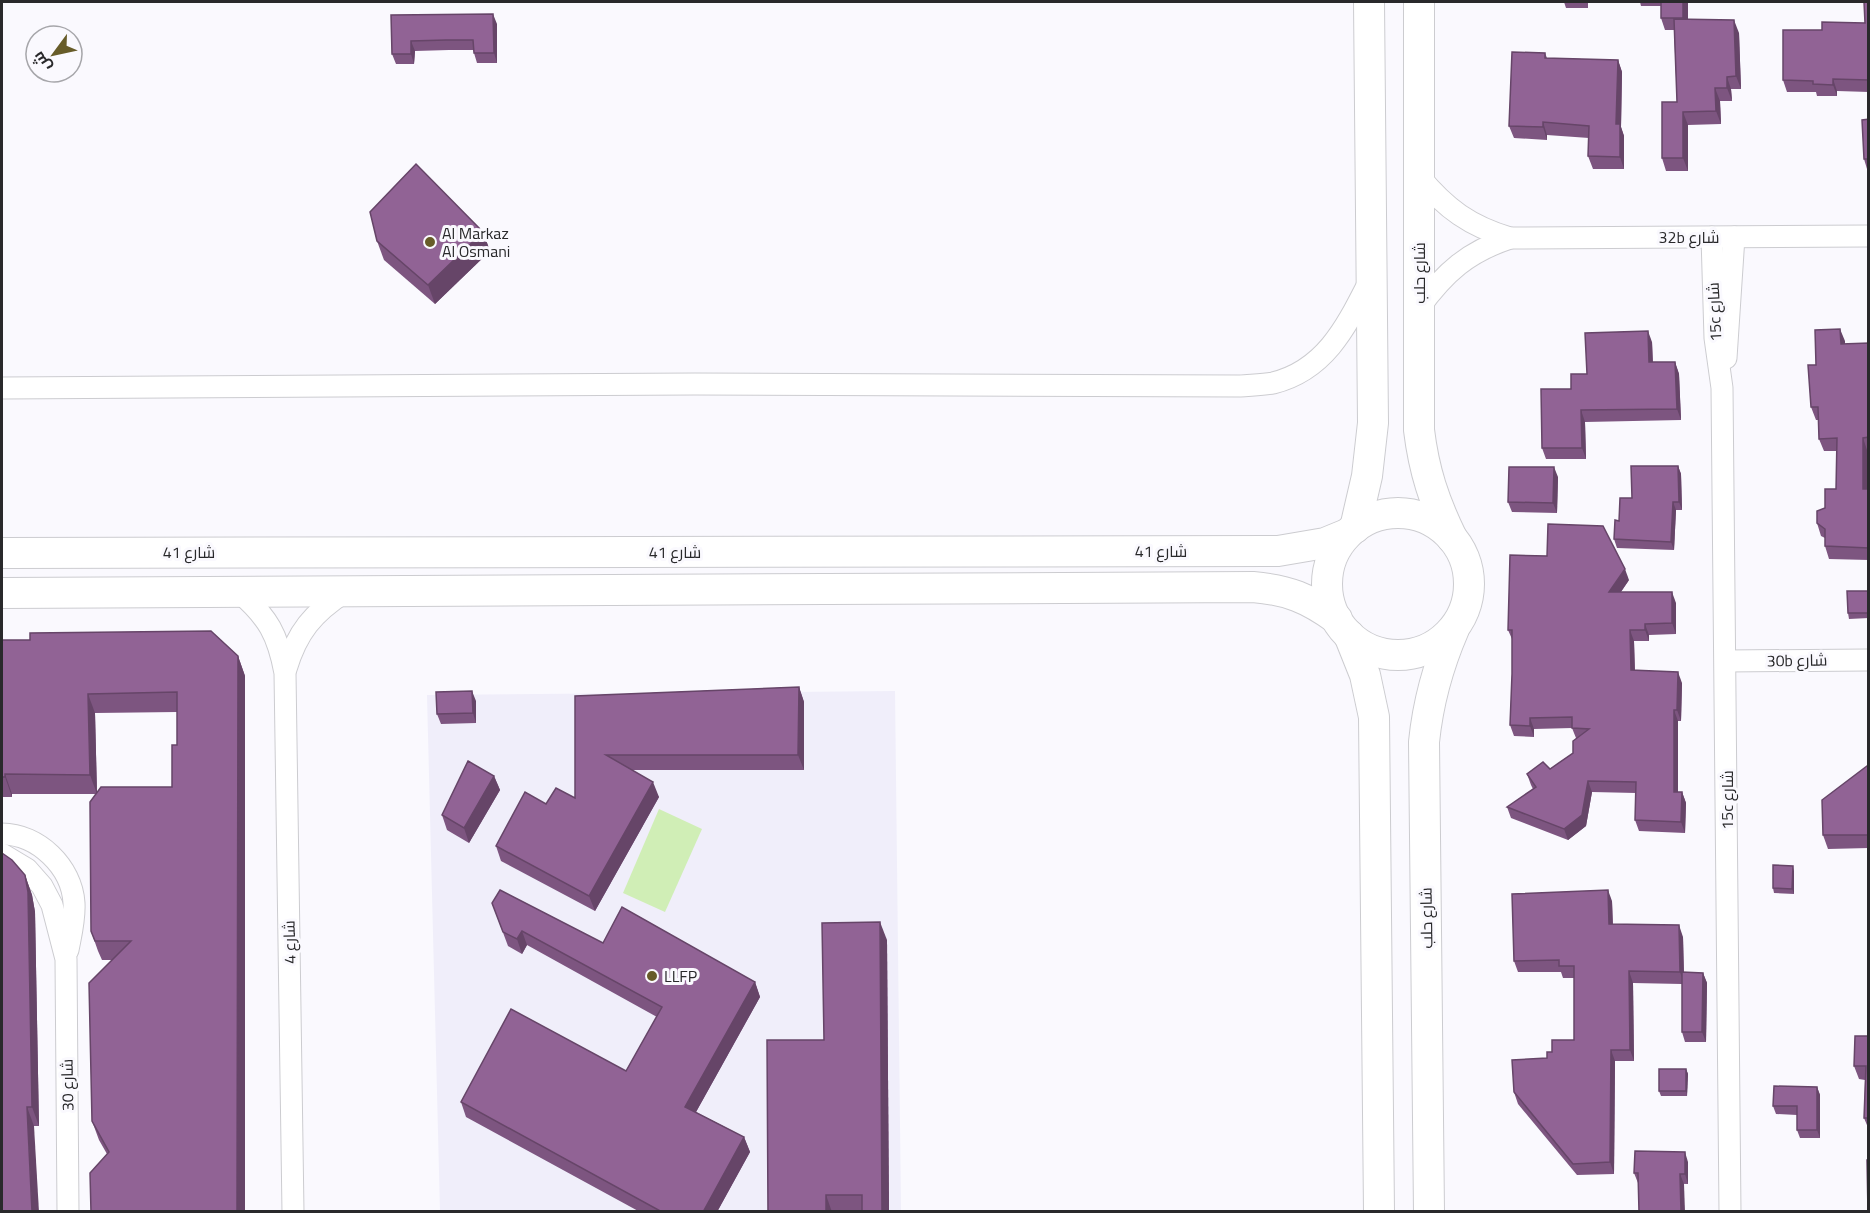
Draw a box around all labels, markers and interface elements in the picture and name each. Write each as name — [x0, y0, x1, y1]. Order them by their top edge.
north arrow — [24, 24, 84, 84]
text: ش — [26, 47, 57, 77]
place label: Al Markaz Al Osmani — [442, 221, 510, 263]
street label: 32b شارع — [1659, 225, 1719, 249]
marker: Al Markaz Al Osmani — [423, 235, 437, 249]
street label: شارع حلب — [1407, 242, 1431, 304]
street label: 15c شارع — [1700, 282, 1728, 342]
street label: شارع 41 — [1135, 539, 1187, 563]
street label: شارع 41 — [163, 540, 215, 564]
street label: شارع 41 — [649, 540, 701, 564]
street label: 30b شارع — [1766, 647, 1828, 673]
street label: 15c شارع — [1715, 770, 1739, 830]
street label: شارع حلب — [1413, 887, 1439, 949]
street label: شارع 4 — [277, 920, 301, 964]
place label: LLFP — [664, 964, 697, 988]
marker: LLFP — [645, 969, 659, 983]
street label: شارع 30 — [55, 1059, 79, 1111]

